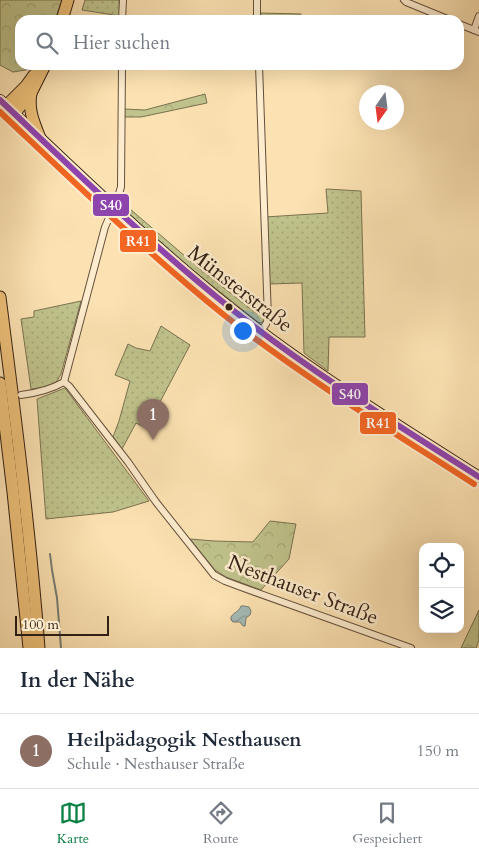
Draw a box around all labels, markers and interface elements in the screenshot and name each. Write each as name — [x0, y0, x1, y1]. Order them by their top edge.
search box — [15, 15, 464, 70]
icon: search — [33, 29, 61, 57]
text: Hier suchen — [73, 30, 170, 56]
north arrow — [359, 85, 404, 130]
line badge: S40 — [92, 193, 130, 217]
text: S40 — [100, 196, 122, 215]
line badge: R41 — [119, 229, 157, 253]
text: R41 — [126, 232, 150, 251]
street label: Münsterstraße — [181, 239, 299, 339]
unlabelled marker — [224, 302, 234, 312]
your location — [230, 318, 256, 344]
line badge: S40 — [331, 382, 369, 406]
text: S40 — [339, 385, 361, 404]
pin: 1 — [137, 399, 169, 440]
line badge: R41 — [359, 411, 397, 435]
text: R41 — [366, 414, 390, 433]
map controls — [419, 543, 464, 633]
button: locate — [419, 543, 464, 588]
street label: Nesthauser Straße — [224, 548, 382, 632]
button: layers — [419, 588, 464, 633]
scale bar — [15, 613, 109, 636]
text: 100 m — [22, 615, 59, 634]
text: In der Nähe — [20, 666, 135, 695]
text: Heilpädagogik Nesthausen — [67, 727, 301, 753]
text: 1 — [32, 740, 40, 762]
text: 150 m — [417, 740, 459, 762]
text: Schule · Nesthauser Straße — [67, 753, 245, 775]
tab: Karte — [57, 799, 89, 848]
tab: Route — [203, 799, 239, 848]
tab: Gespeichert — [352, 799, 422, 848]

